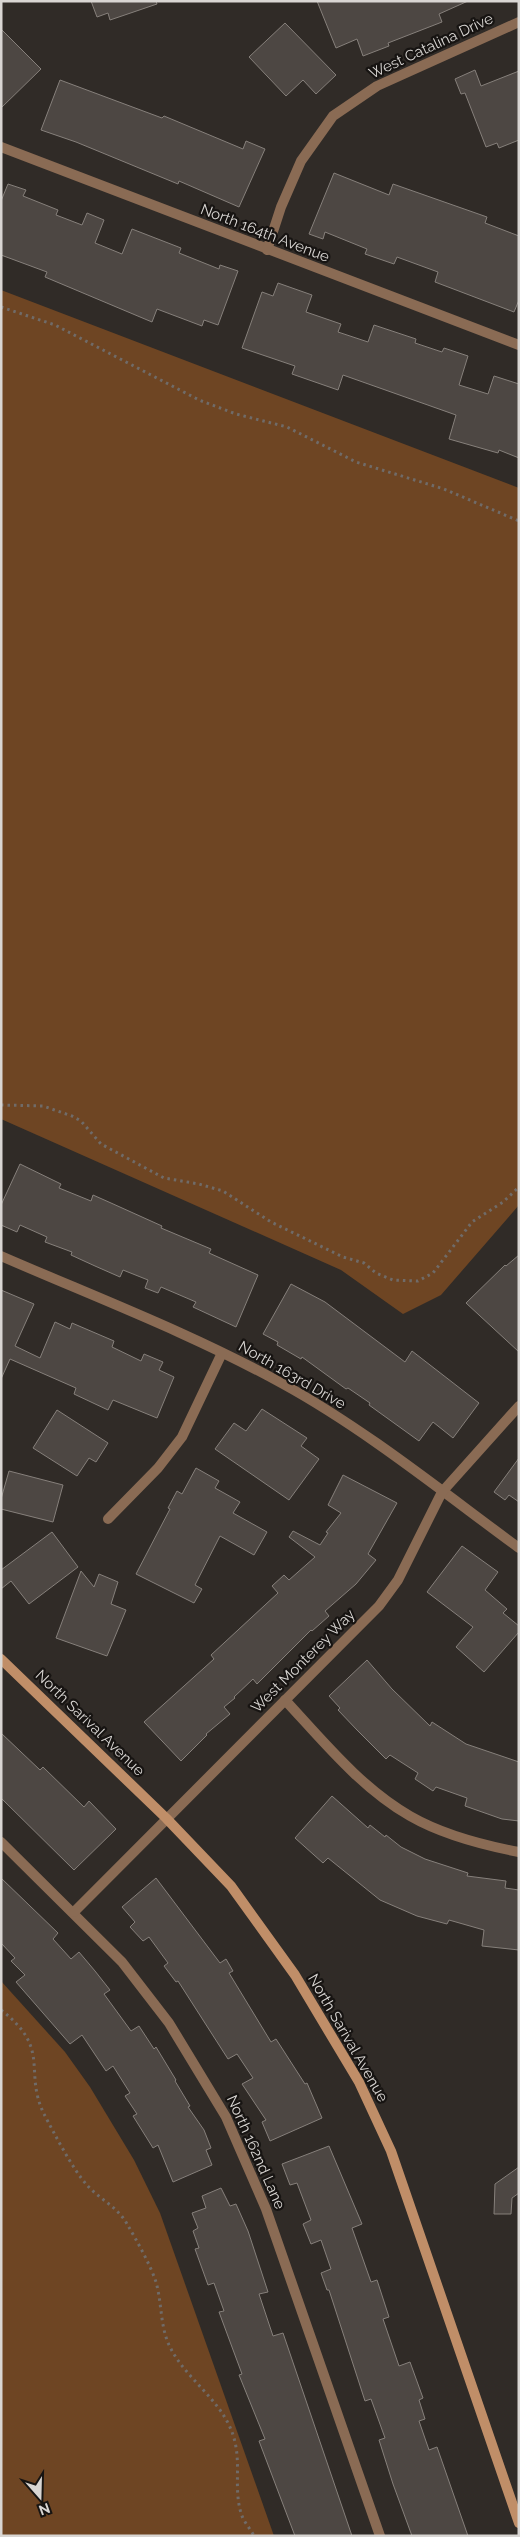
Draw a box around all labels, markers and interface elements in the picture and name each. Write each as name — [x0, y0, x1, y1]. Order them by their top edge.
street label: West Catalina Drive — [366, 9, 496, 83]
street label: North 164th Avenue — [198, 200, 332, 266]
street label: North 163rd Drive — [235, 1337, 349, 1413]
street label: West Monterey Way — [247, 1605, 359, 1717]
street label: North Sarival Avenue — [32, 1666, 148, 1780]
street label: North Sarival Avenue — [304, 1971, 392, 2105]
street label: North 162nd Lane — [223, 2092, 289, 2212]
north arrow — [15, 2472, 65, 2522]
text: N — [37, 2500, 52, 2519]

